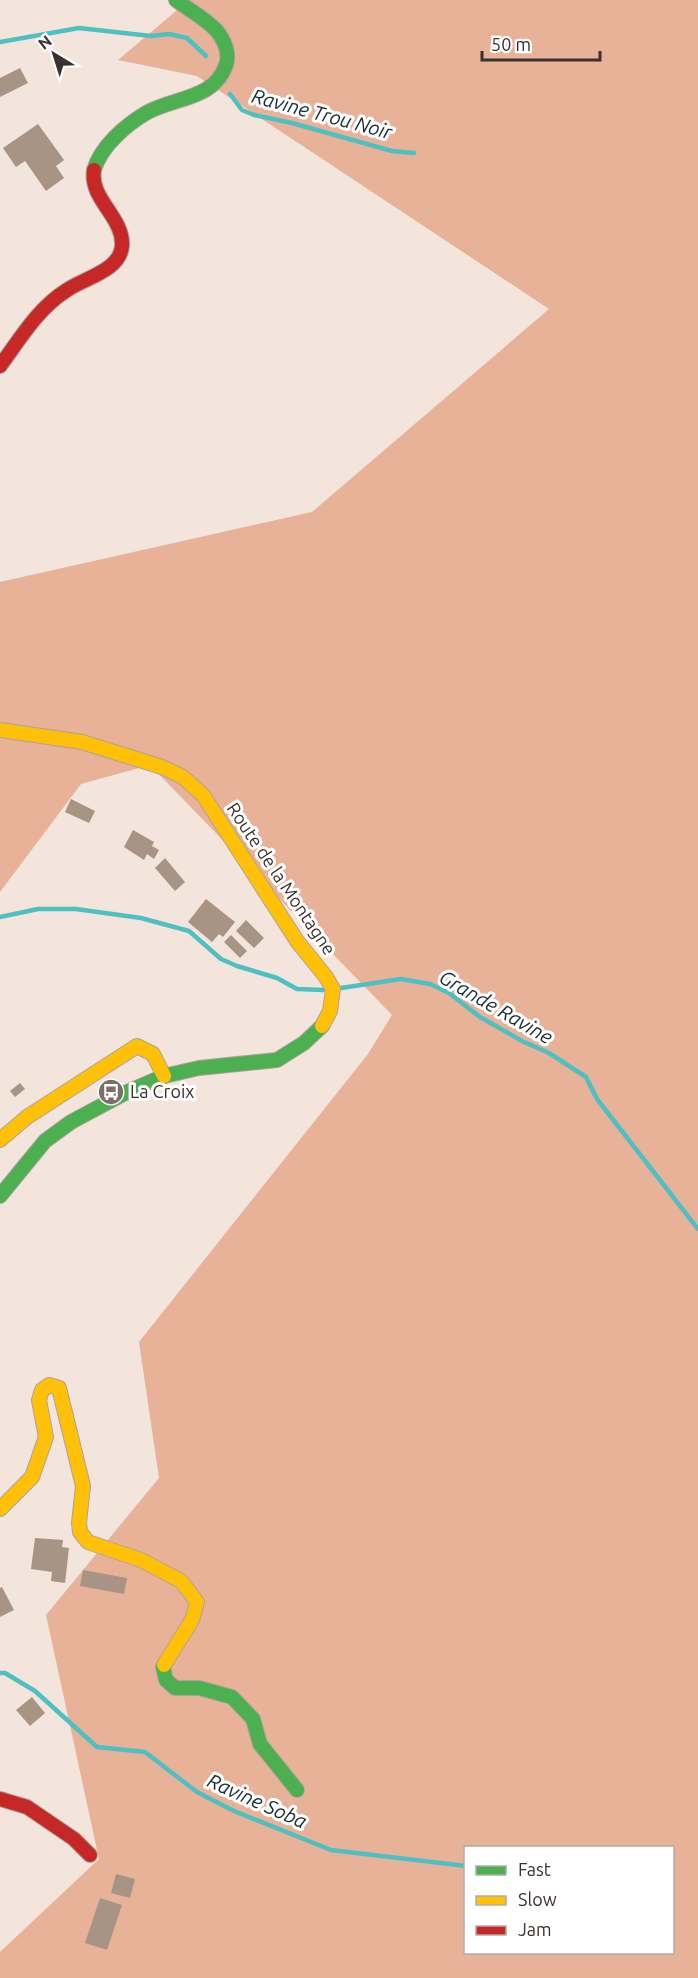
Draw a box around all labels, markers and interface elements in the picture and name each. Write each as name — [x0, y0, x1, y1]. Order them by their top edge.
north arrow — [24, 24, 84, 84]
scale bar — [482, 24, 600, 62]
text: N — [35, 31, 55, 53]
text: 50 m — [491, 34, 531, 54]
water label: Ravine Trou Noir — [249, 84, 396, 144]
street label: Route de la Montagne — [223, 799, 340, 958]
water label: Grande Ravine — [436, 965, 557, 1048]
bus stop icon: La Croix — [96, 1077, 126, 1107]
place label: La Croix — [130, 1081, 194, 1101]
water label: Ravine Soba — [204, 1769, 310, 1833]
legend — [464, 1846, 674, 1954]
text: Fast — [518, 1859, 551, 1879]
text: Slow — [518, 1889, 557, 1909]
text: Jam — [518, 1919, 552, 1939]

